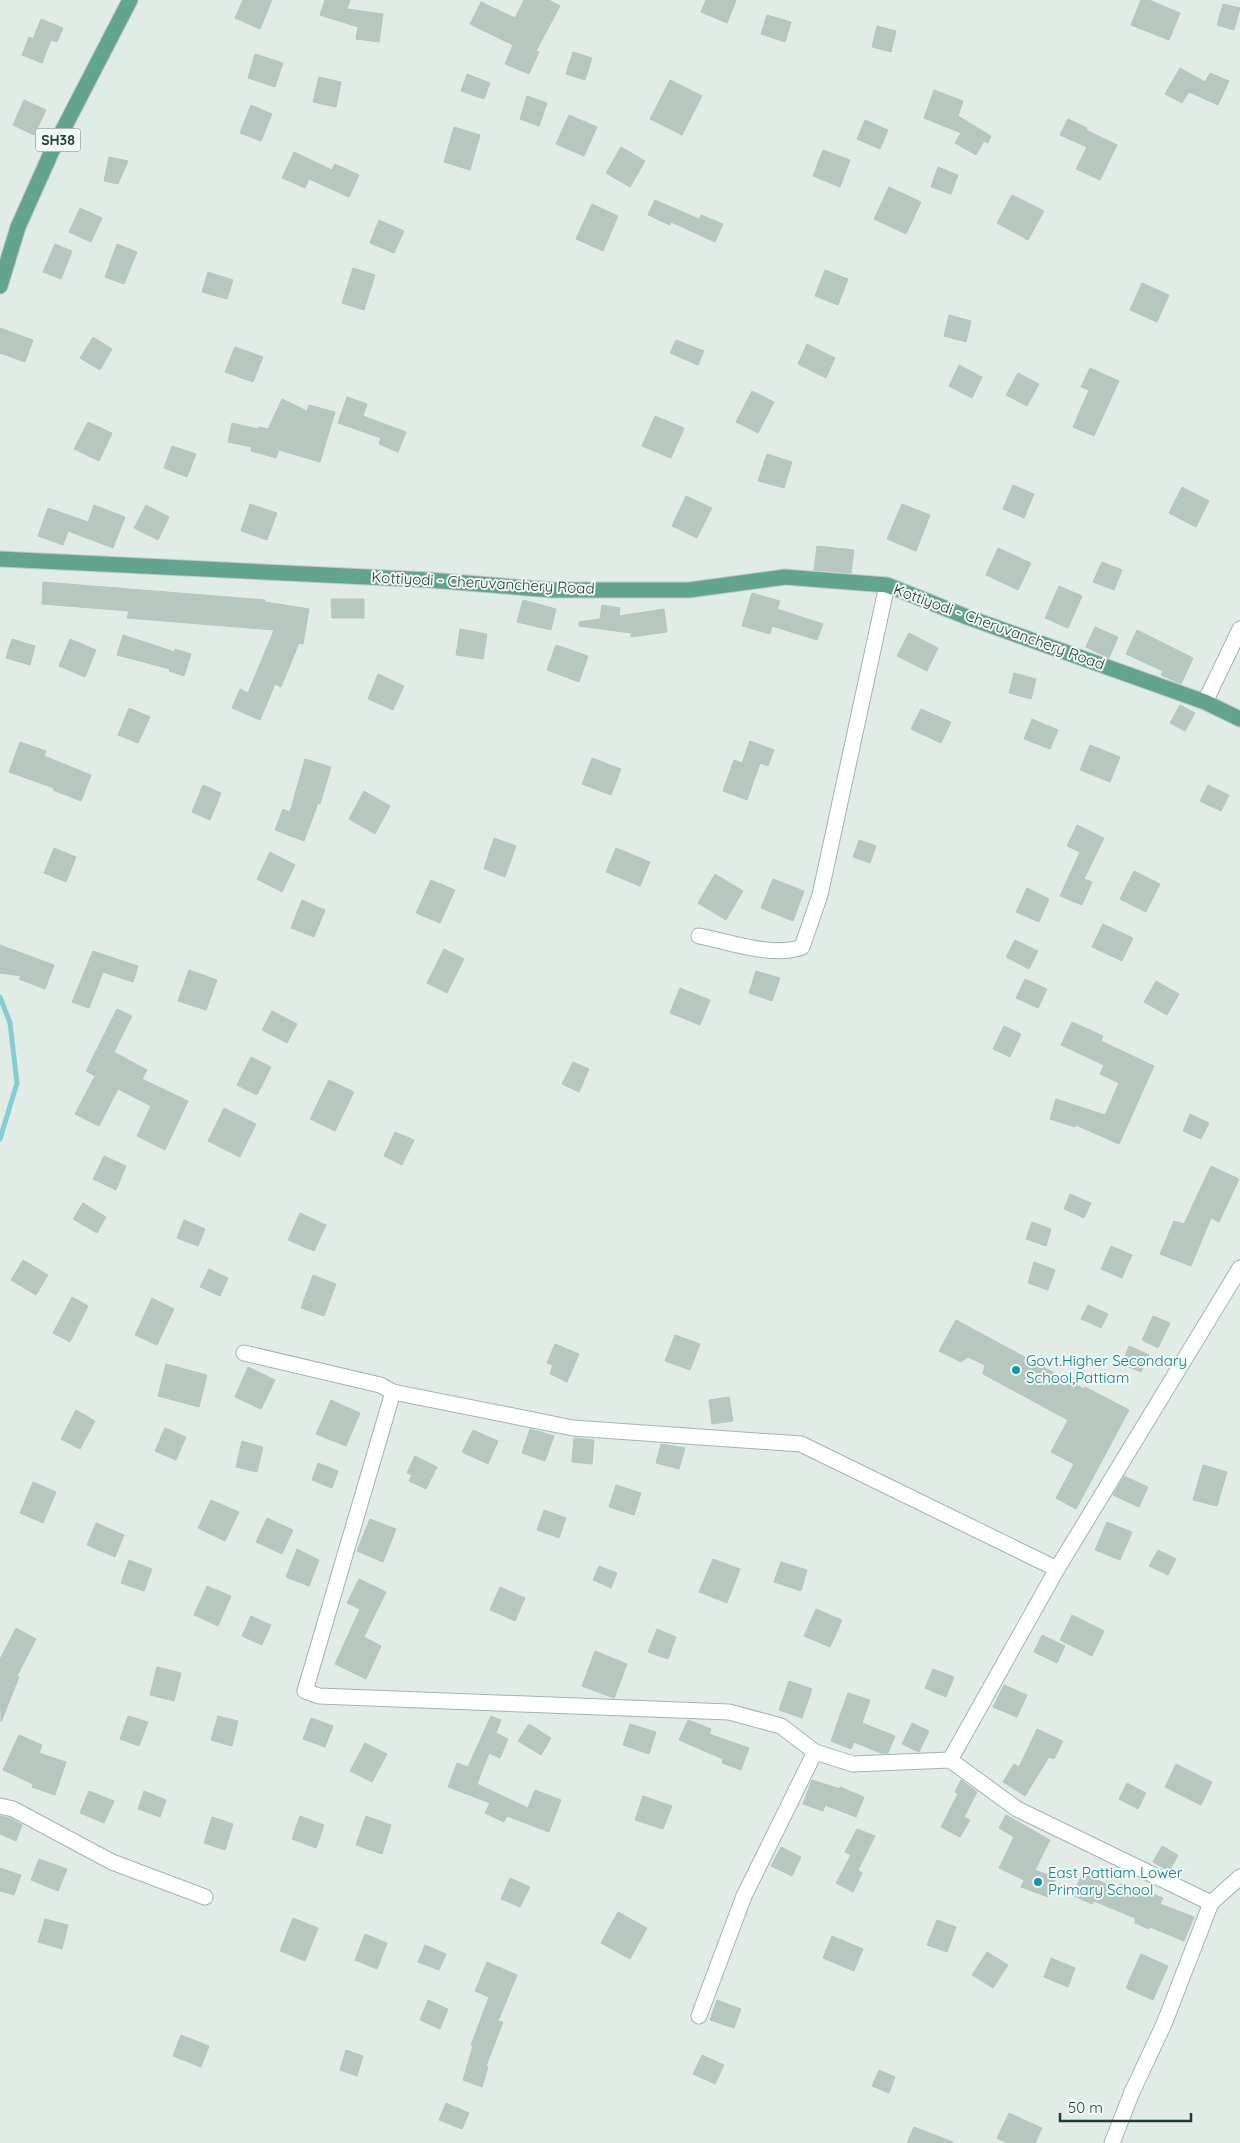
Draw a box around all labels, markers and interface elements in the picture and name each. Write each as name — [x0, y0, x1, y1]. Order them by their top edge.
road number: SH38 — [36, 128, 80, 152]
street label: Kottiyodi - Cheruvanchery Road — [371, 567, 595, 598]
street label: Kottiyodi - Cheruvanchery Road — [891, 579, 1107, 674]
place label: Govt.Higher Secondary School,Pattiam — [1026, 1351, 1187, 1387]
marker: Govt.Higher Secondary School,Pattiam — [1010, 1364, 1022, 1376]
place label: East Pattiam Lower Primary School — [1048, 1863, 1183, 1899]
marker: East Pattiam Lower Primary School — [1032, 1876, 1044, 1888]
scale bar — [1060, 2090, 1191, 2122]
text: 50 m — [1068, 2098, 1103, 2117]

